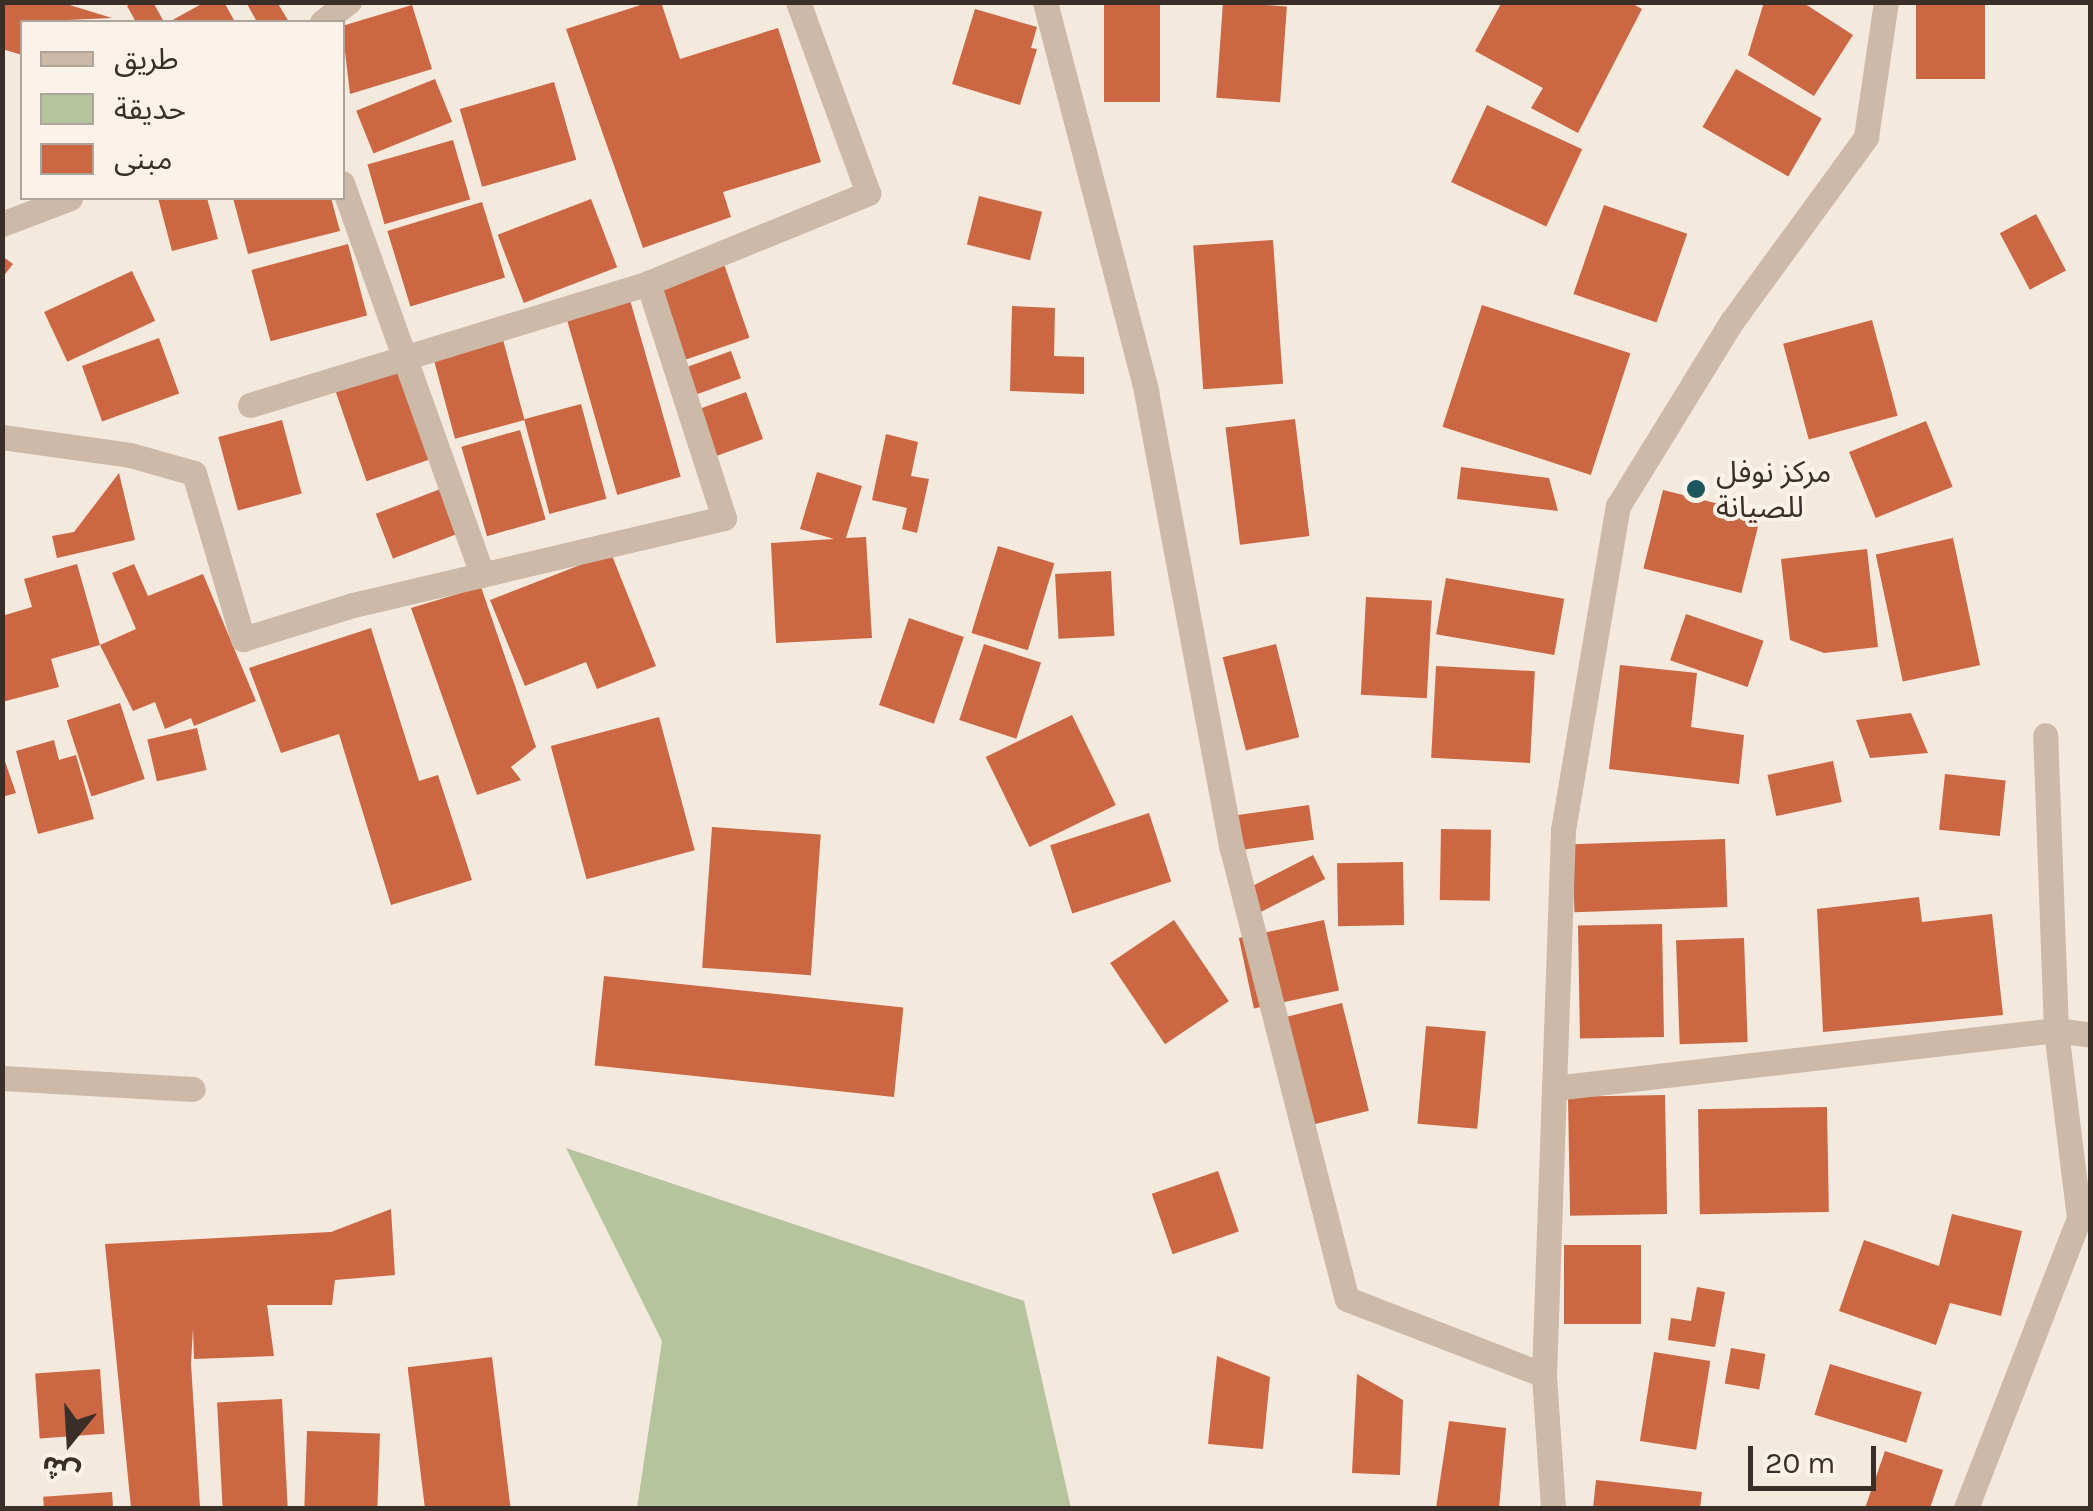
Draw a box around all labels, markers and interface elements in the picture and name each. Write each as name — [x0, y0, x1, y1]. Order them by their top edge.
legend — [20, 20, 345, 200]
text: طريق — [114, 41, 179, 77]
text: حديقة — [114, 91, 186, 127]
text: مبنى — [114, 141, 172, 177]
place label: مركز نوفل للصيانة — [1716, 454, 1831, 524]
marker: مركز نوفل للصيانة — [1685, 478, 1707, 500]
north arrow — [20, 1391, 120, 1491]
scale bar — [1753, 1426, 1880, 1488]
text: 20 m — [1765, 1445, 1835, 1481]
text: ش — [37, 1448, 84, 1492]

